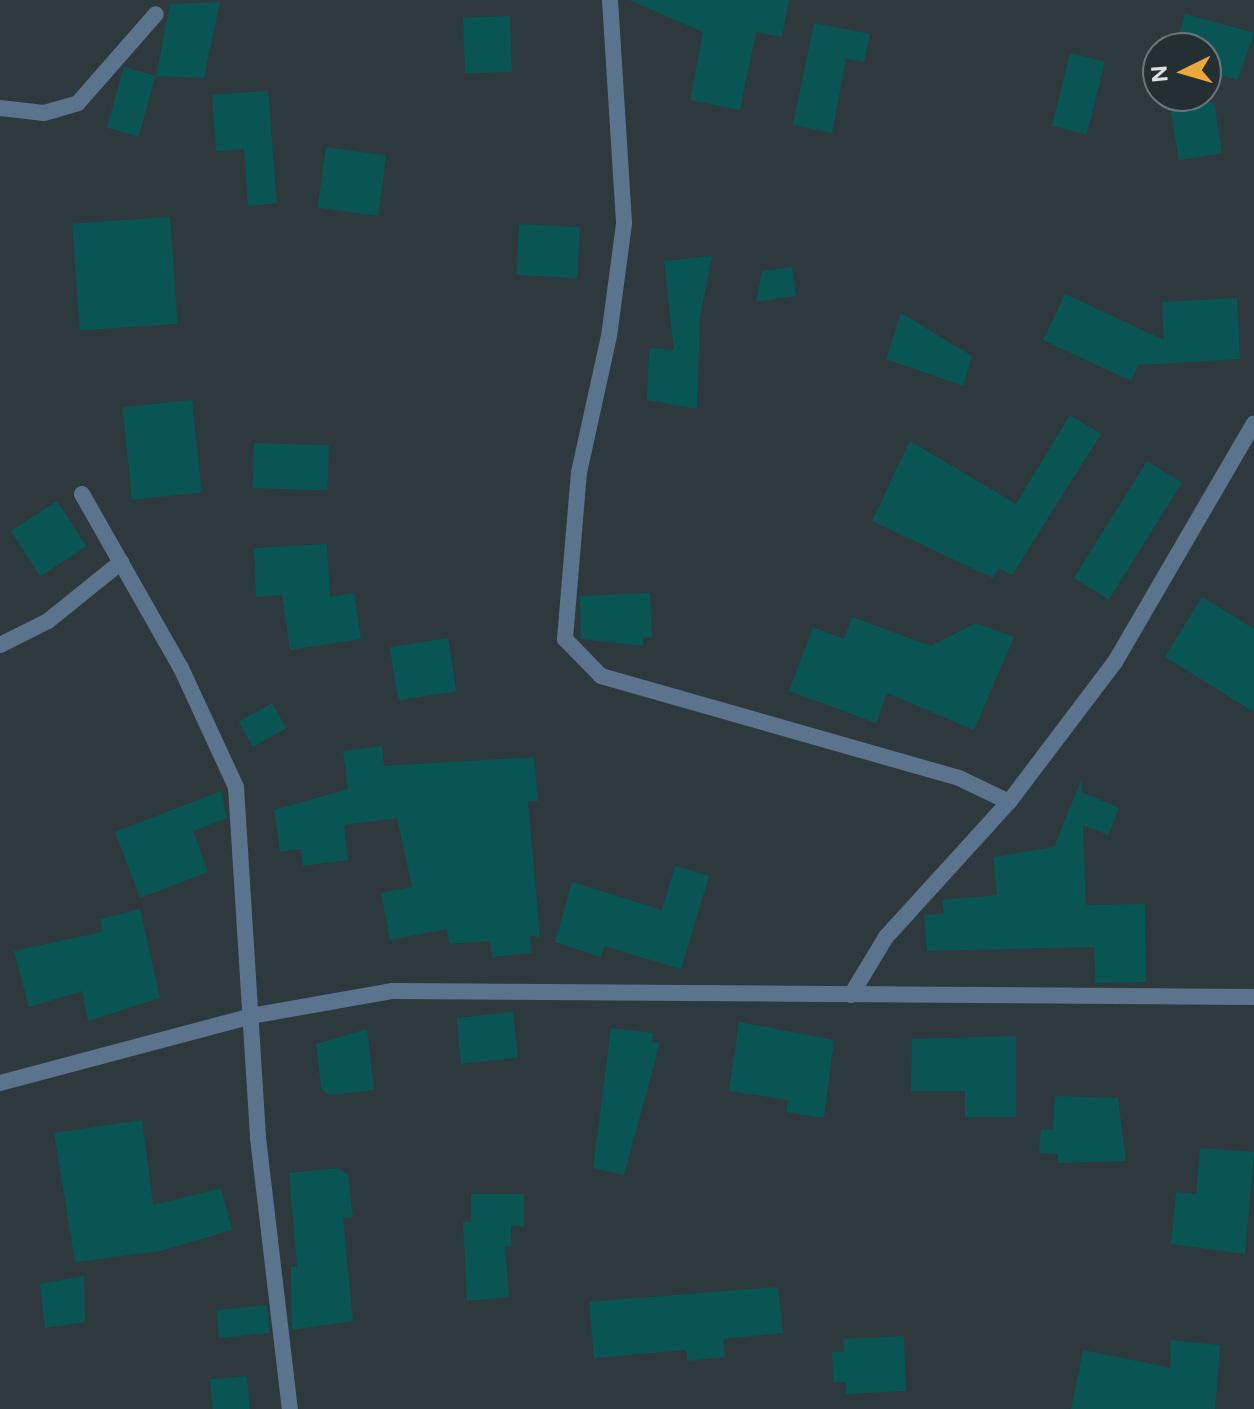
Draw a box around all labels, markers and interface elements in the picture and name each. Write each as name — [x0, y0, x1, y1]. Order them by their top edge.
north arrow — [1142, 32, 1222, 112]
text: N — [1145, 64, 1174, 84]

